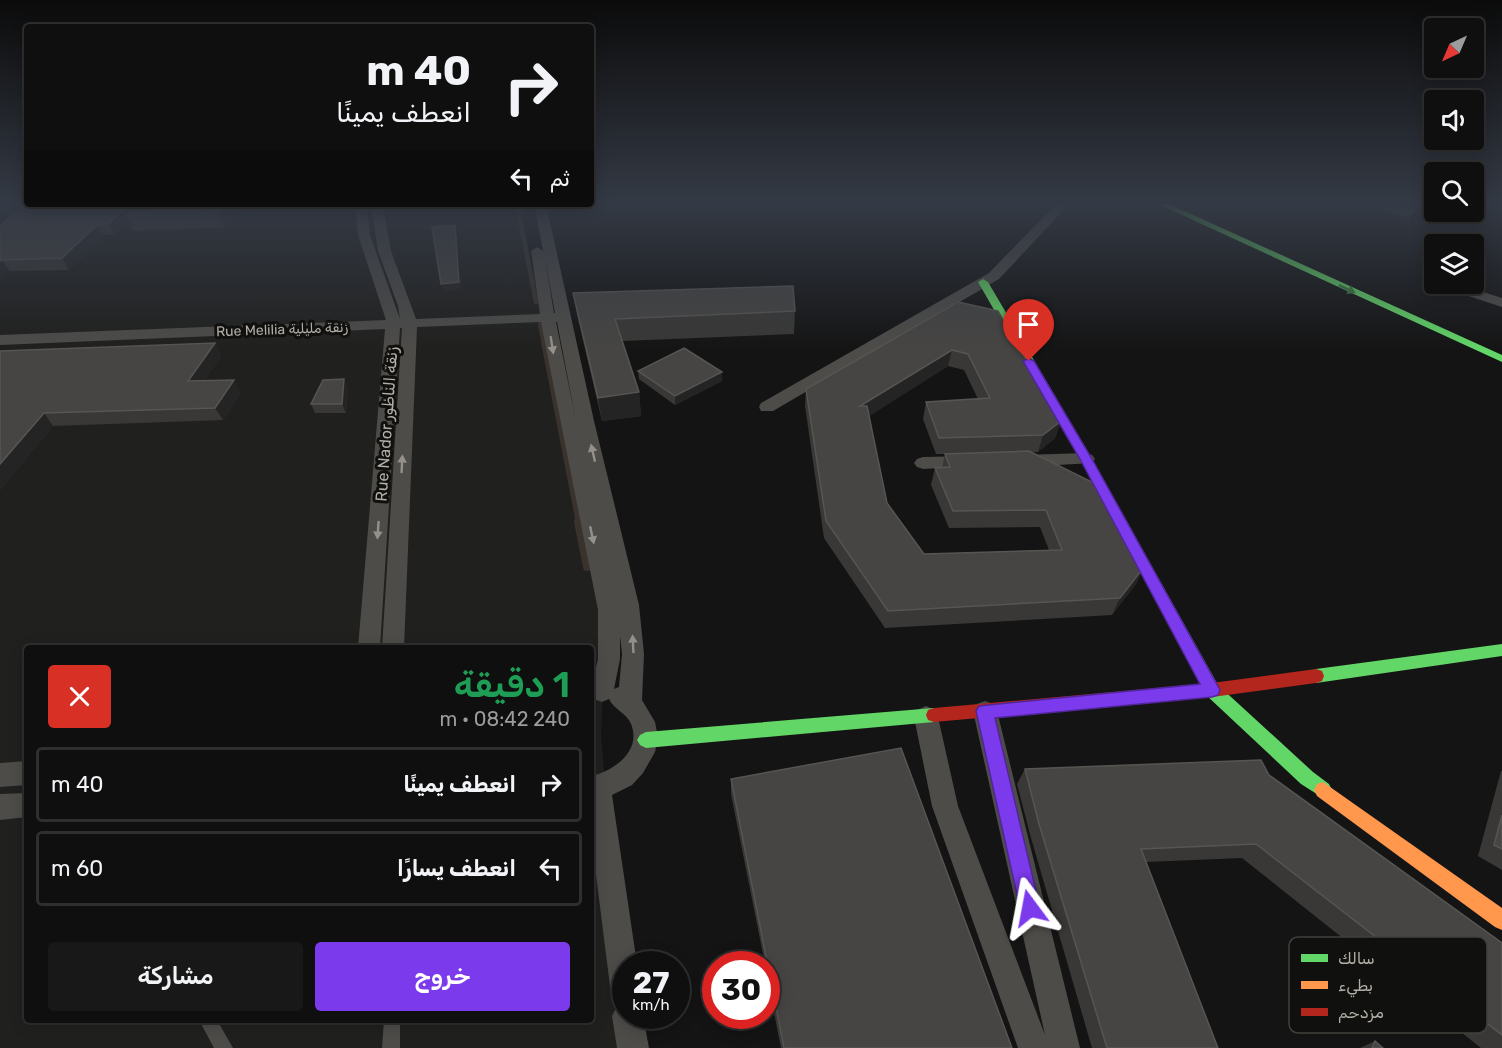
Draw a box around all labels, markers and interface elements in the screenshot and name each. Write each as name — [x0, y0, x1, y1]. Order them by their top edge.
north arrow — [1424, 18, 1484, 78]
map controls — [1424, 18, 1484, 294]
text: 40 m — [366, 46, 471, 96]
icon: right — [492, 48, 570, 126]
button: sound — [1424, 90, 1484, 150]
text: انعطف يمينًا — [336, 97, 471, 129]
icon: left — [505, 162, 538, 195]
button: search — [1424, 162, 1484, 222]
text: ثم — [550, 165, 570, 192]
button: layers — [1424, 234, 1484, 294]
one-way arrow — [1338, 284, 1356, 294]
pin — [1003, 299, 1054, 361]
icon: arrive — [1012, 308, 1045, 341]
street label: Rue Melilia زنقة مليلية — [216, 319, 348, 340]
one-way arrow — [547, 335, 556, 354]
street label: Rue Nador زنقة الناظور — [372, 346, 402, 502]
one-way arrow — [587, 444, 597, 463]
one-way arrow — [397, 454, 406, 473]
one-way arrow — [374, 520, 383, 539]
one-way arrow — [588, 526, 598, 545]
one-way arrow — [628, 634, 637, 653]
text: 1 دقيقة — [454, 663, 570, 706]
button: close — [48, 665, 111, 728]
text: 240 m · 08:42 — [440, 707, 570, 731]
icon: right — [534, 768, 567, 801]
text: 40 m — [51, 771, 104, 798]
text: انعطف يمينًا — [403, 771, 516, 798]
icon: left — [534, 852, 567, 885]
text: 60 m — [51, 855, 103, 882]
text: انعطف يسارًا — [397, 855, 516, 882]
position arrow — [998, 876, 1062, 940]
legend — [1289, 937, 1487, 1033]
button: مشاركة — [48, 942, 303, 1011]
button: خروج — [315, 942, 570, 1011]
text: سالك — [1338, 949, 1375, 968]
speed limit sign: 30 — [702, 951, 780, 1029]
text: 27 — [633, 965, 669, 1001]
text: بطيء — [1338, 976, 1373, 998]
text: km/h — [632, 996, 670, 1014]
text: مزدحم — [1338, 1003, 1384, 1023]

